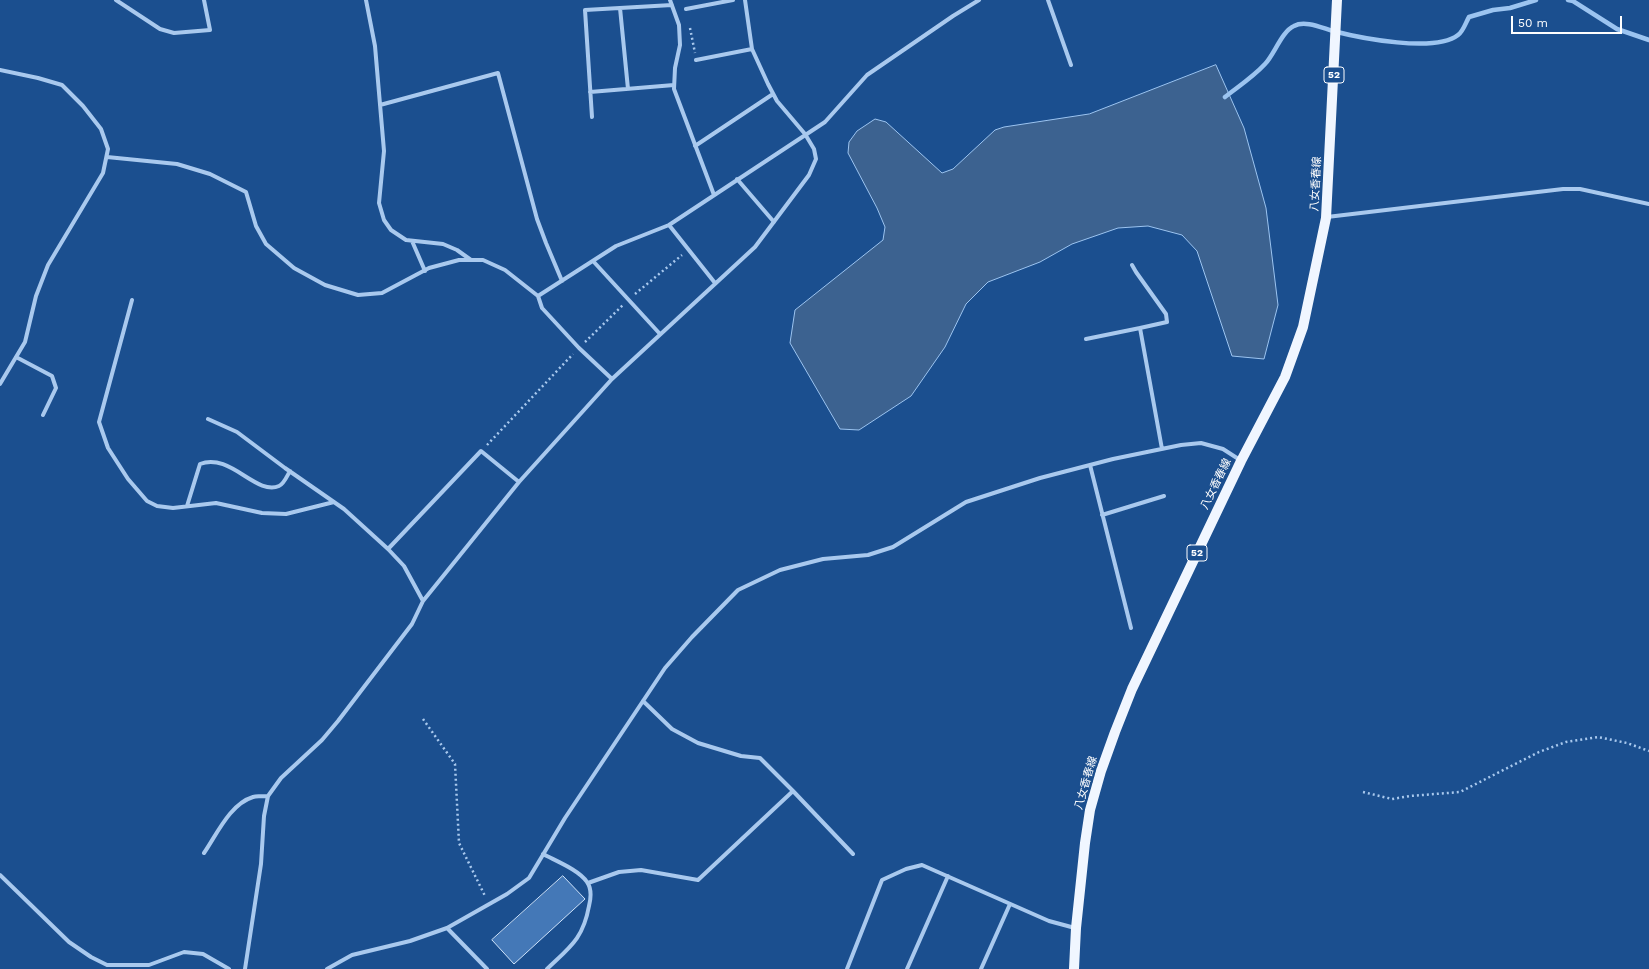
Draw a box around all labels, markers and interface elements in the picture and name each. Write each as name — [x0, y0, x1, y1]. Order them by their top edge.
scale bar — [1513, 8, 1624, 34]
text: 50 m — [1518, 16, 1548, 30]
road number: 52 — [1324, 67, 1344, 83]
street label: 八女香春線 — [1308, 156, 1324, 212]
street label: 八女香春線 — [1198, 456, 1234, 512]
road number: 52 — [1187, 545, 1207, 561]
street label: 八女香春線 — [1072, 755, 1100, 811]

